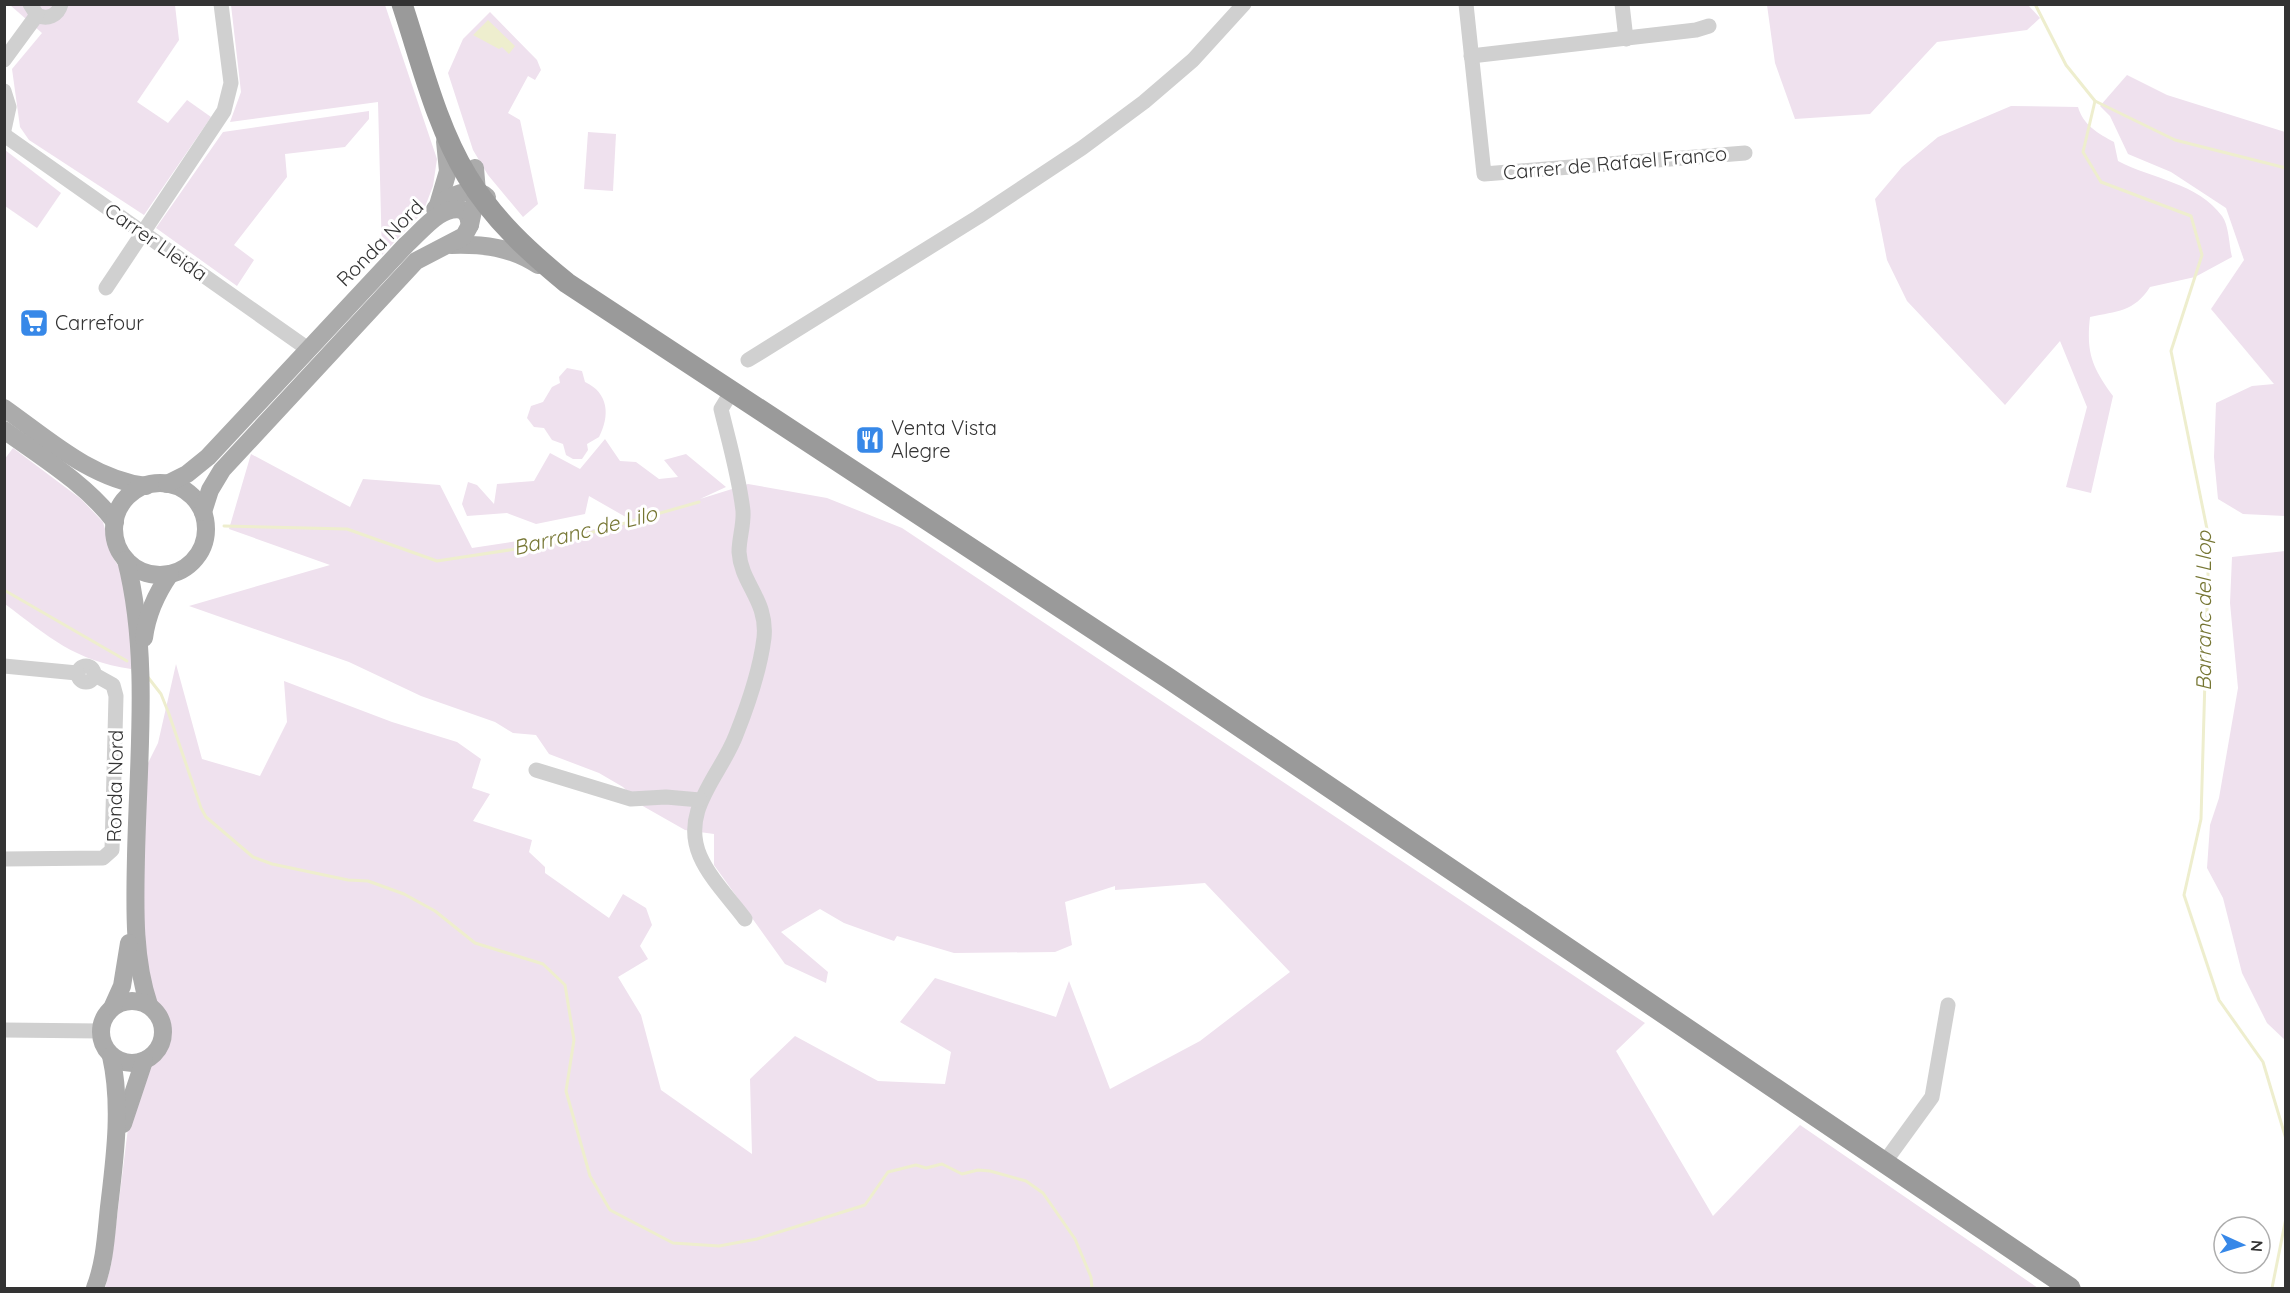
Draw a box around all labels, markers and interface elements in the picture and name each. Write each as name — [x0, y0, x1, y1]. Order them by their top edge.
street label: Carrer de Rafael Franco — [1502, 140, 1728, 185]
street label: Ronda Nord — [331, 194, 428, 291]
street label: Carrer Lleida — [100, 197, 212, 286]
supermarket icon: Carrefour — [18, 307, 50, 339]
place label: Carrefour — [55, 310, 144, 335]
place label: Venta Vista Alegre — [891, 415, 997, 463]
restaurant icon: Venta Vista Alegre — [854, 424, 886, 456]
water label: Barranc de Lilo — [510, 499, 661, 560]
water label: Barranc del Llop — [2190, 530, 2216, 691]
street label: Ronda Nord — [101, 729, 128, 843]
north arrow — [2212, 1215, 2272, 1275]
text: N — [2247, 1239, 2267, 1253]

